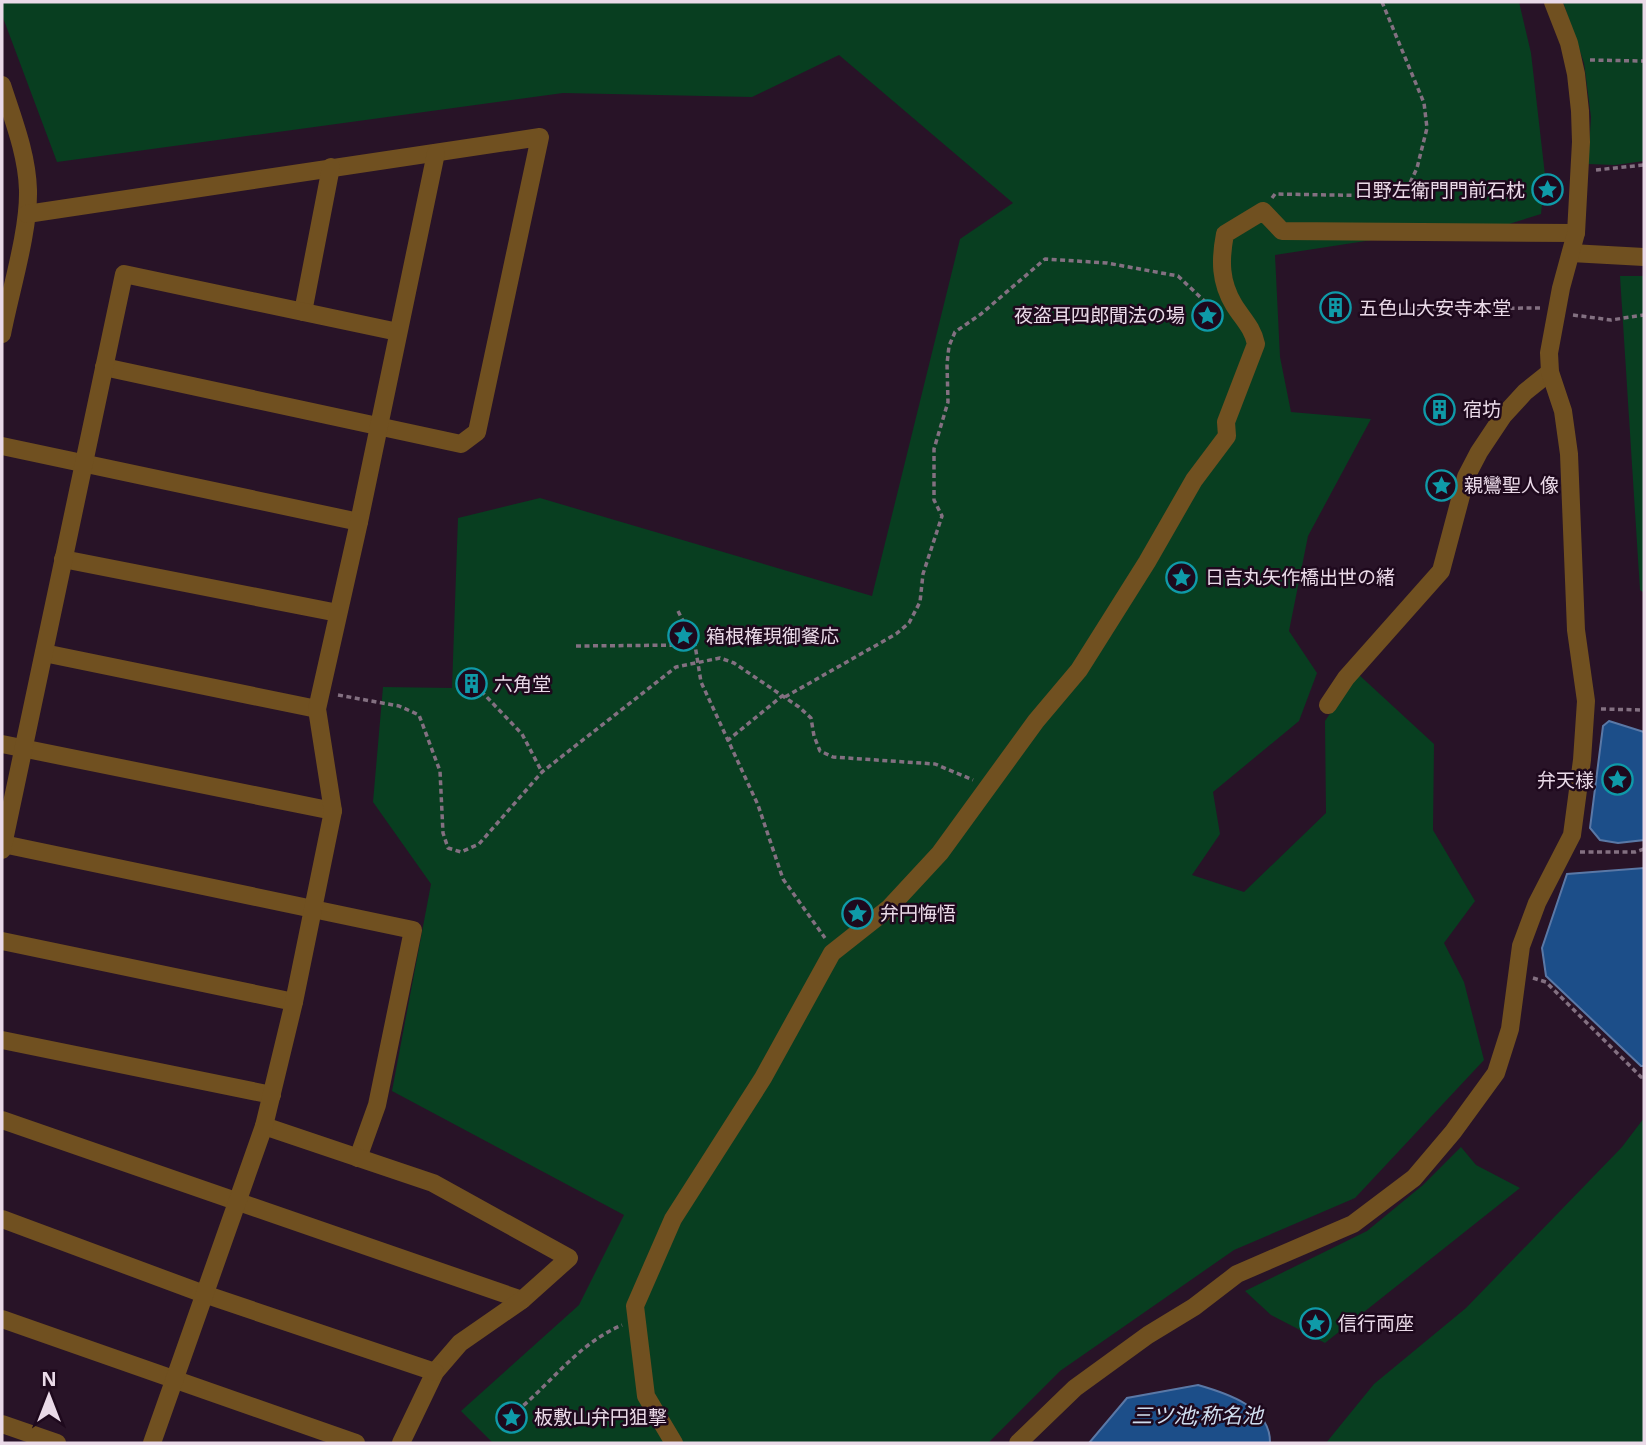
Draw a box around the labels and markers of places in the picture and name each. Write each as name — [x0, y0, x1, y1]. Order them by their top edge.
place icon: 日野左衛門門前石枕 — [1531, 173, 1565, 207]
place label: 日野左衛門門前石枕 — [1354, 177, 1525, 203]
building icon: 五色山大安寺本堂 — [1319, 291, 1353, 325]
place label: 五色山大安寺本堂 — [1359, 295, 1511, 321]
place icon: 夜盗耳四郎聞法の場 — [1191, 298, 1225, 332]
place label: 夜盗耳四郎聞法の場 — [1014, 302, 1185, 328]
building icon: 宿坊 — [1423, 392, 1457, 426]
place label: 宿坊 — [1463, 396, 1501, 422]
place icon: 親鸞聖人像 — [1424, 468, 1458, 502]
place label: 親鸞聖人像 — [1464, 472, 1559, 498]
place icon: 日吉丸矢作橋出世の緒 — [1165, 560, 1199, 594]
place label: 日吉丸矢作橋出世の緒 — [1205, 564, 1395, 590]
place icon: 箱根権現御餐応 — [666, 619, 700, 653]
place label: 箱根権現御餐応 — [706, 623, 839, 649]
building icon: 六角堂 — [454, 667, 488, 701]
place label: 六角堂 — [494, 671, 551, 697]
place icon: 弁天様 — [1600, 763, 1634, 797]
place label: 弁天様 — [1537, 767, 1594, 793]
place icon: 弁円悔悟 — [840, 896, 874, 930]
place label: 弁円悔悟 — [880, 900, 956, 926]
place icon: 信行両座 — [1298, 1306, 1332, 1340]
place label: 信行両座 — [1338, 1310, 1414, 1336]
place icon: 板敷山弁円狙撃 — [494, 1400, 528, 1434]
place label: 板敷山弁円狙撃 — [534, 1404, 667, 1430]

